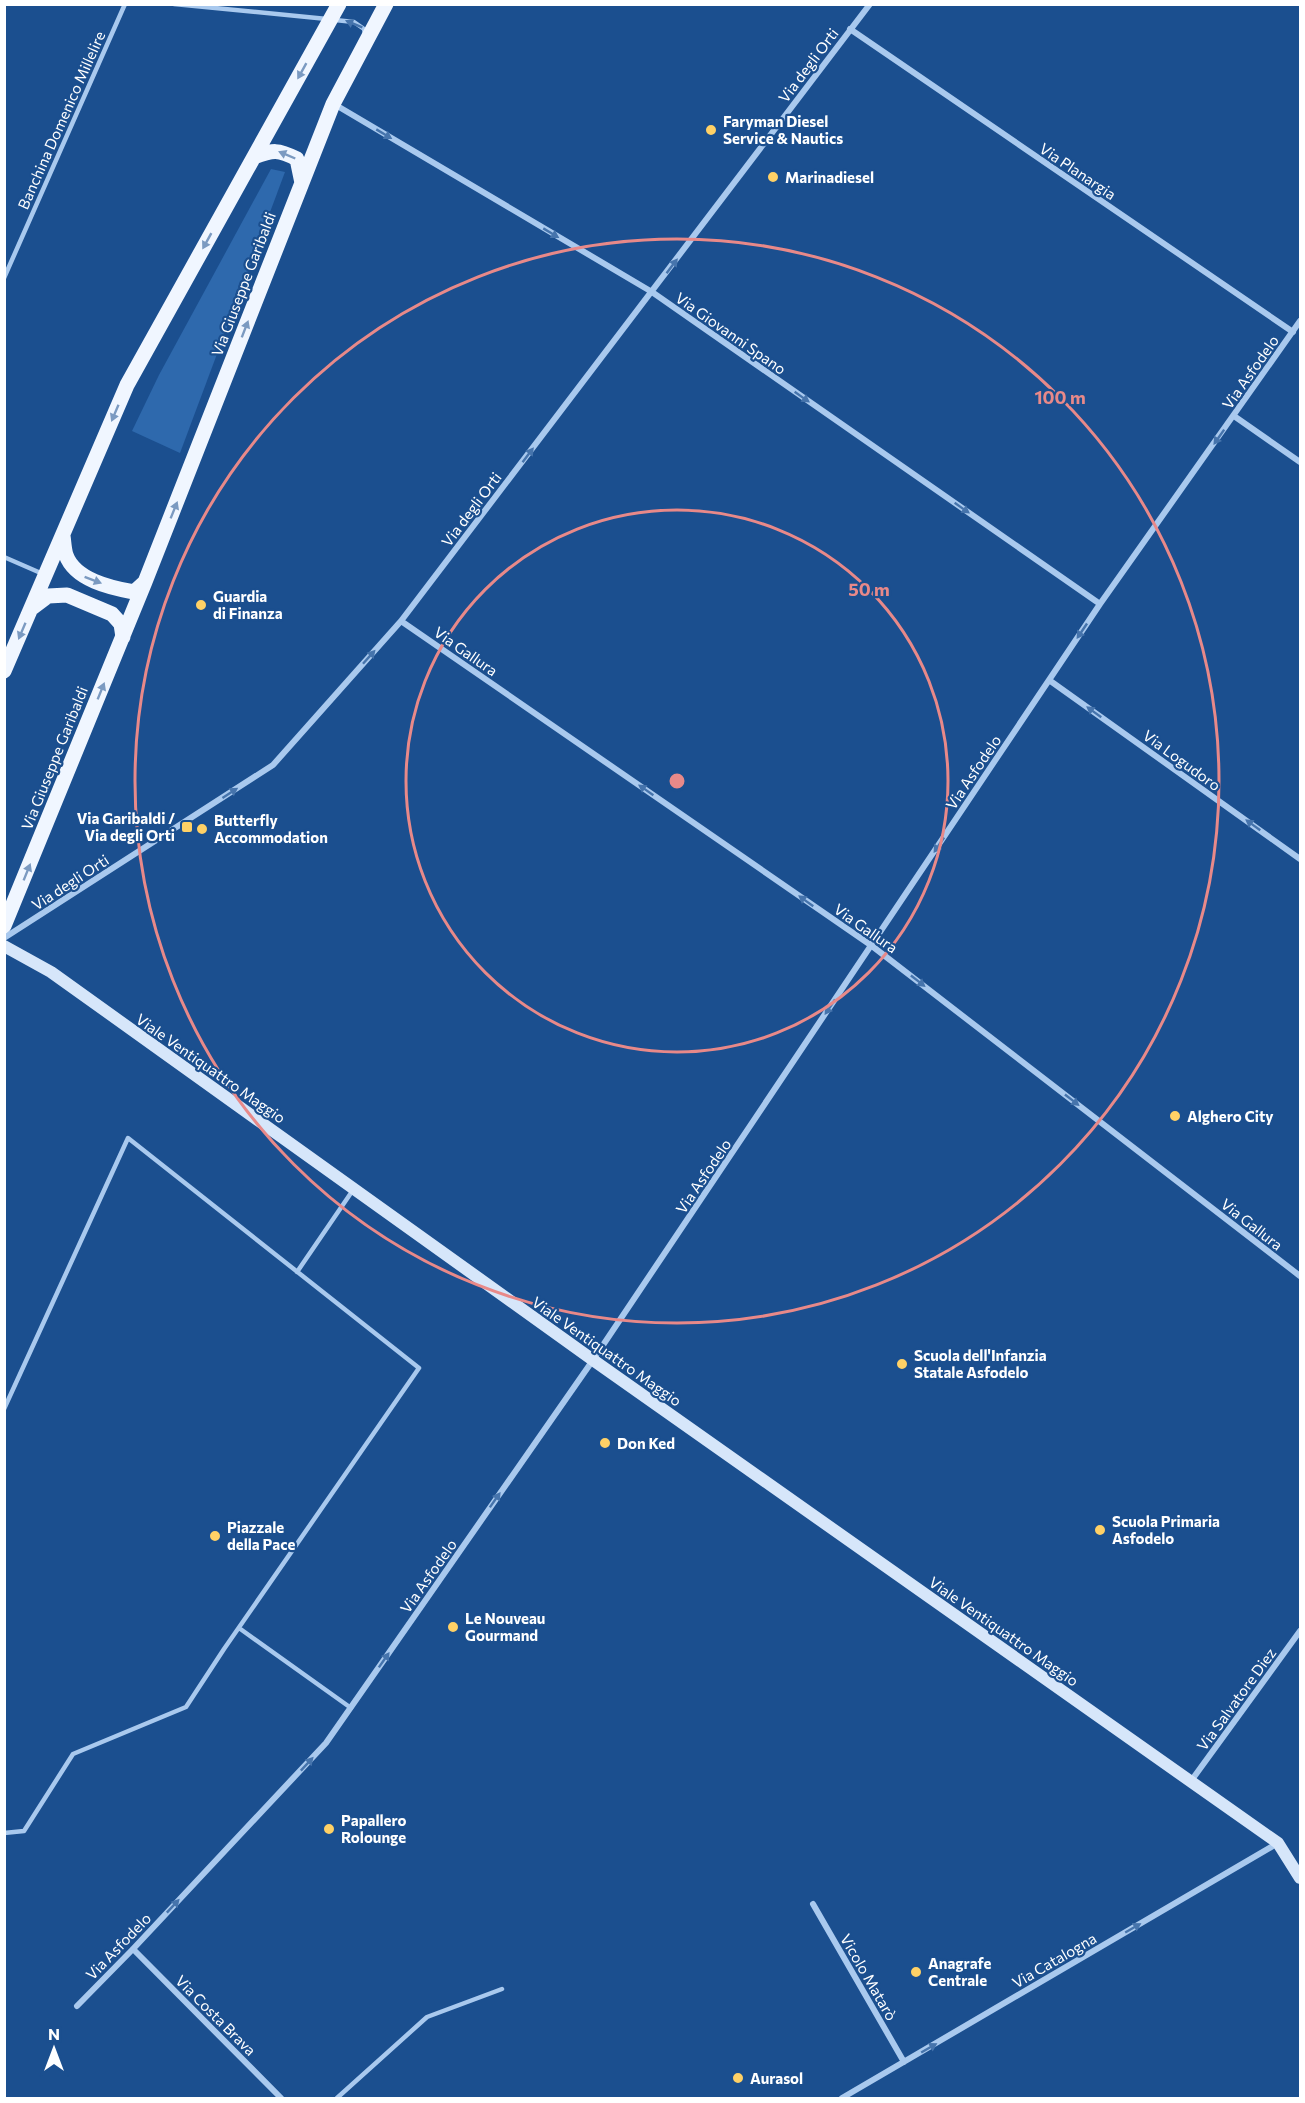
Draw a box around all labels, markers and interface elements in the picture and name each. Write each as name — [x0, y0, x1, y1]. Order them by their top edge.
one-way arrow — [344, 19, 362, 29]
street label: Via degli Orti — [774, 24, 842, 106]
street label: Banchina Domenico Millelire — [14, 28, 109, 212]
one-way arrow — [297, 62, 307, 79]
place label: Faryman Diesel Service & Nautics — [723, 112, 843, 147]
marker: Faryman Diesel Service & Nautics — [704, 123, 718, 137]
one-way arrow — [376, 128, 392, 139]
street label: Via Planargia — [1036, 139, 1120, 203]
one-way arrow — [277, 150, 295, 160]
place label: Marinadiesel — [785, 168, 874, 186]
marker: Marinadiesel — [766, 170, 780, 184]
street label: Via Giuseppe Garibaldi — [207, 209, 279, 359]
one-way arrow — [543, 227, 559, 238]
one-way arrow — [202, 233, 212, 250]
one-way arrow — [666, 259, 678, 275]
street label: Via Giovanni Spano — [672, 288, 790, 378]
one-way arrow — [241, 320, 250, 338]
street label: Via Asfodelo — [1218, 332, 1282, 412]
text: 100 m — [1034, 386, 1086, 408]
one-way arrow — [794, 391, 810, 403]
one-way arrow — [110, 404, 120, 422]
one-way arrow — [1213, 429, 1225, 445]
one-way arrow — [522, 447, 534, 462]
street label: Via degli Orti — [437, 468, 505, 550]
one-way arrow — [169, 501, 179, 519]
one-way arrow — [954, 502, 970, 514]
one-way arrow — [85, 575, 103, 585]
text: 50 m — [848, 578, 890, 600]
place label: Guardia di Finanza — [213, 587, 283, 622]
marker: Guardia di Finanza — [194, 598, 208, 612]
one-way arrow — [17, 622, 27, 640]
street label: Via Gallura — [431, 623, 501, 679]
one-way arrow — [1077, 623, 1088, 639]
one-way arrow — [362, 650, 375, 665]
one-way arrow — [97, 682, 106, 700]
street label: Via Giuseppe Garibaldi — [17, 684, 91, 832]
one-way arrow — [1087, 706, 1103, 718]
street label: Via Logudoro — [1140, 726, 1224, 794]
street label: Via Asfodelo — [942, 731, 1004, 813]
centre of rings — [667, 771, 687, 791]
one-way arrow — [638, 784, 654, 796]
one-way arrow — [222, 787, 239, 798]
place label: Via Garibaldi / Via degli Orti — [77, 809, 175, 844]
place label: Butterfly Accommodation — [214, 811, 328, 846]
one-way arrow — [1245, 819, 1261, 831]
marker: Via Garibaldi / Via degli Orti — [180, 820, 194, 834]
marker: Butterfly Accommodation — [195, 822, 209, 836]
one-way arrow — [933, 837, 944, 854]
street label: Via degli Orti — [28, 850, 112, 914]
one-way arrow — [22, 862, 32, 880]
one-way arrow — [799, 895, 814, 907]
street label: Via Gallura — [831, 900, 901, 956]
one-way arrow — [910, 975, 926, 988]
one-way arrow — [824, 999, 836, 1015]
street label: Viale Ventiquattro Maggio — [133, 1009, 289, 1127]
one-way arrow — [1065, 1094, 1080, 1106]
place label: Alghero City — [1187, 1107, 1274, 1125]
marker: Alghero City — [1168, 1109, 1182, 1123]
street label: Via Asfodelo — [672, 1135, 734, 1217]
street label: Via Gallura — [1218, 1194, 1286, 1254]
street label: Viale Ventiquattro Maggio — [529, 1292, 685, 1410]
place label: Scuola dell'Infanzia Statale Asfodelo — [914, 1346, 1047, 1381]
marker: Scuola dell'Infanzia Statale Asfodelo — [895, 1357, 909, 1371]
place label: Don Ked — [617, 1434, 675, 1452]
marker: Don Ked — [598, 1436, 612, 1450]
one-way arrow — [489, 1493, 501, 1509]
place label: Scuola Primaria Asfodelo — [1112, 1512, 1220, 1547]
place label: Piazzale della Pace — [227, 1518, 296, 1553]
marker: Scuola Primaria Asfodelo — [1093, 1523, 1107, 1537]
marker: Piazzale della Pace — [208, 1529, 222, 1543]
street label: Via Asfodelo — [396, 1536, 460, 1616]
street label: Viale Ventiquattro Maggio — [926, 1572, 1082, 1690]
place label: Le Nouveau Gourmand — [465, 1609, 545, 1644]
marker: Le Nouveau Gourmand — [446, 1620, 460, 1634]
street label: Via Salvatore Diez — [1193, 1644, 1279, 1754]
one-way arrow — [378, 1653, 390, 1669]
one-way arrow — [299, 1758, 313, 1772]
place label: Papallero Rolounge — [341, 1811, 406, 1846]
marker: Papallero Rolounge — [322, 1822, 336, 1836]
one-way arrow — [166, 1899, 180, 1914]
street label: Via Asfodelo — [82, 1909, 154, 1983]
one-way arrow — [1125, 1923, 1142, 1933]
street label: Via Catalogna — [1009, 1929, 1099, 1991]
street label: Vicolo Matarò — [837, 1931, 901, 2023]
place label: Anagrafe Centrale — [928, 1954, 991, 1989]
marker: Anagrafe Centrale — [909, 1965, 923, 1979]
street label: Via Costa Brava — [172, 1971, 260, 2059]
north arrow — [24, 2019, 84, 2079]
text: N — [48, 2024, 60, 2043]
one-way arrow — [921, 2042, 937, 2053]
place label: Aurasol — [750, 2069, 803, 2087]
marker: Aurasol — [731, 2071, 745, 2085]

